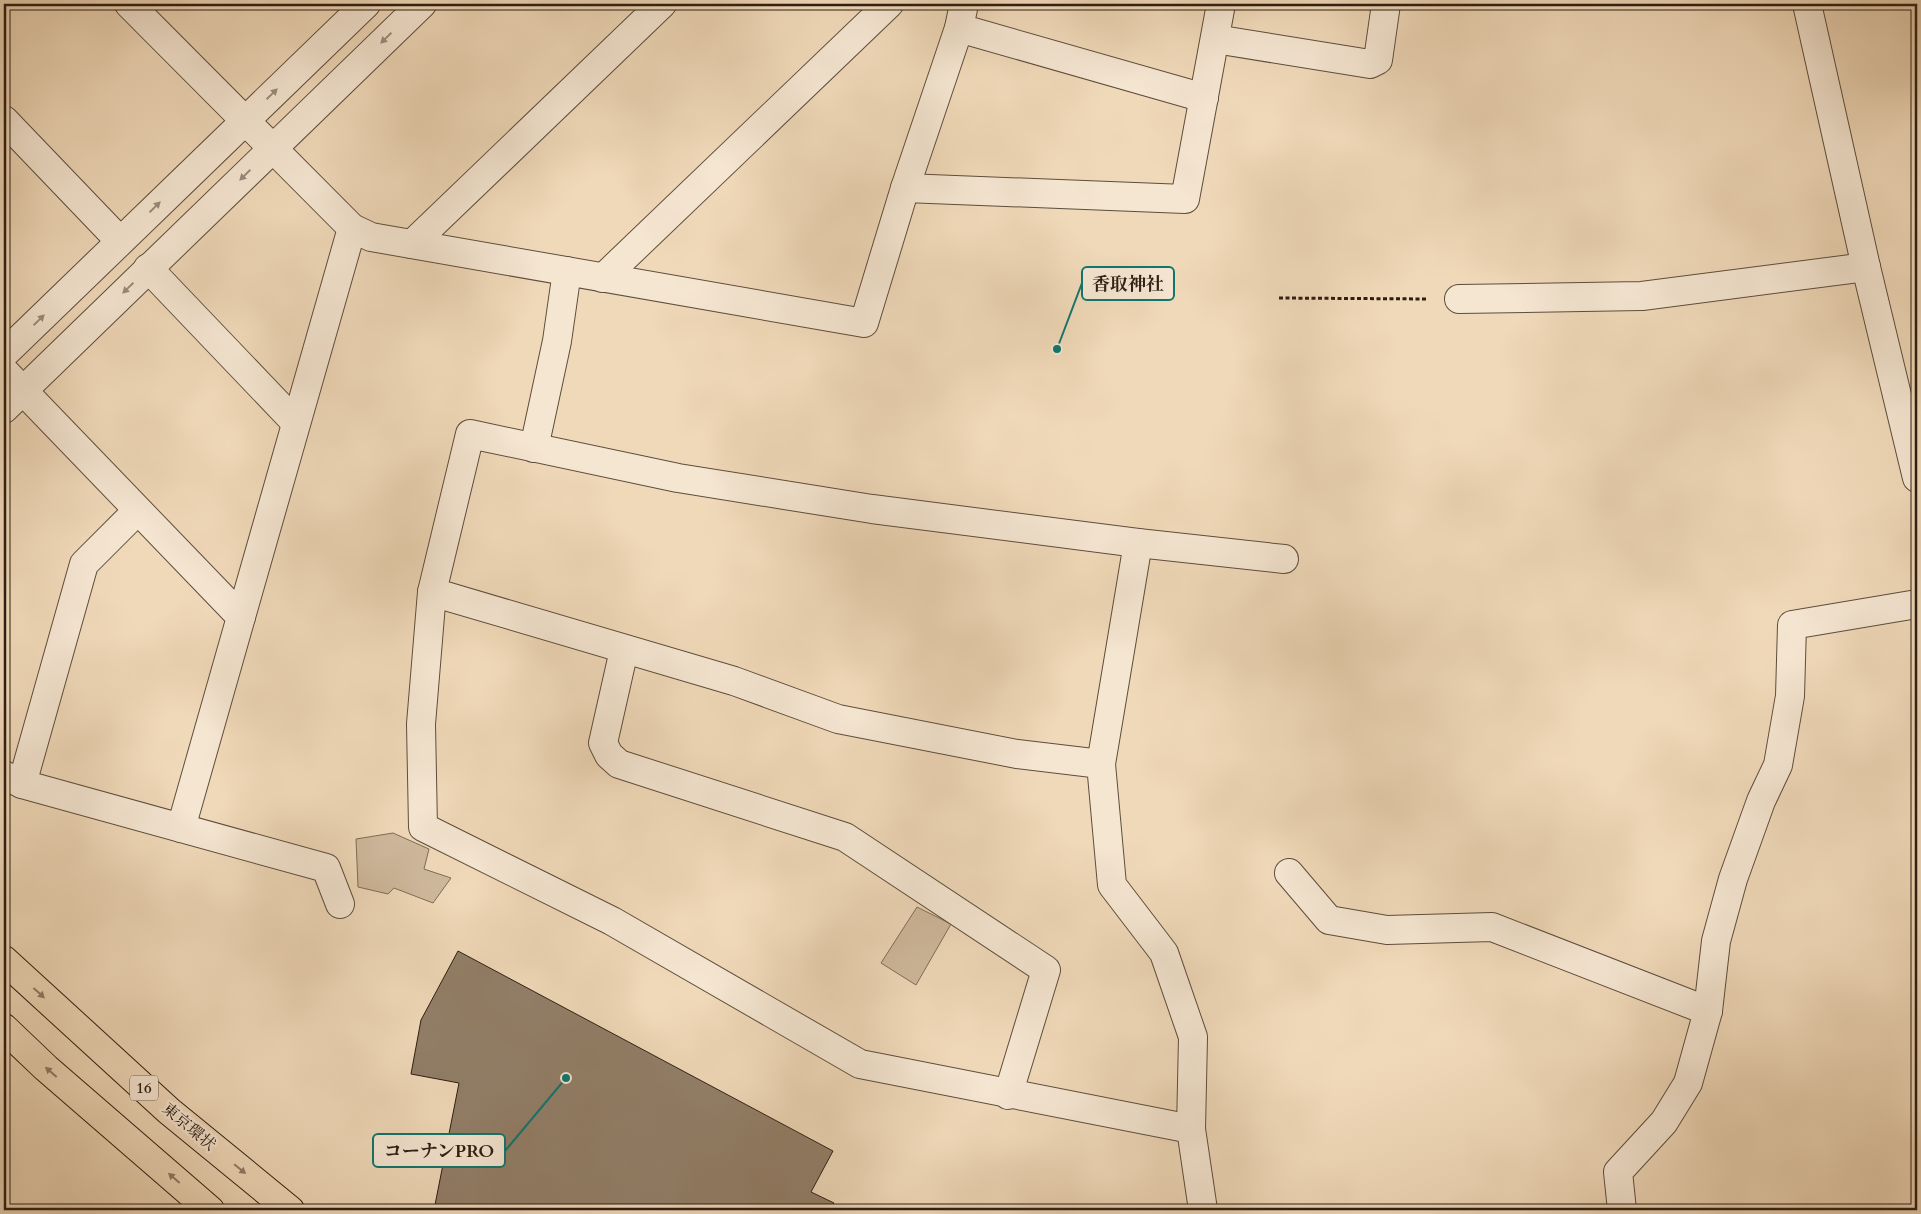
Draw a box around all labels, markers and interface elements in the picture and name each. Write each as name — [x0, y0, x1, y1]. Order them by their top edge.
one-way arrow — [381, 32, 393, 44]
one-way arrow — [266, 88, 278, 100]
one-way arrow — [239, 169, 251, 181]
one-way arrow — [149, 201, 161, 213]
callout: 香取神社 — [1082, 267, 1174, 300]
text: 香取神社 — [1092, 272, 1164, 297]
one-way arrow — [122, 282, 134, 294]
one-way arrow — [32, 314, 44, 326]
one-way arrow — [33, 987, 45, 999]
one-way arrow — [45, 1066, 57, 1078]
road number: 16 — [130, 1076, 158, 1100]
street label: 東京環状 — [157, 1098, 221, 1156]
callout: コーナンPRO — [373, 1134, 505, 1167]
text: コーナンPRO — [384, 1139, 494, 1164]
one-way arrow — [233, 1164, 246, 1175]
one-way arrow — [167, 1173, 180, 1184]

